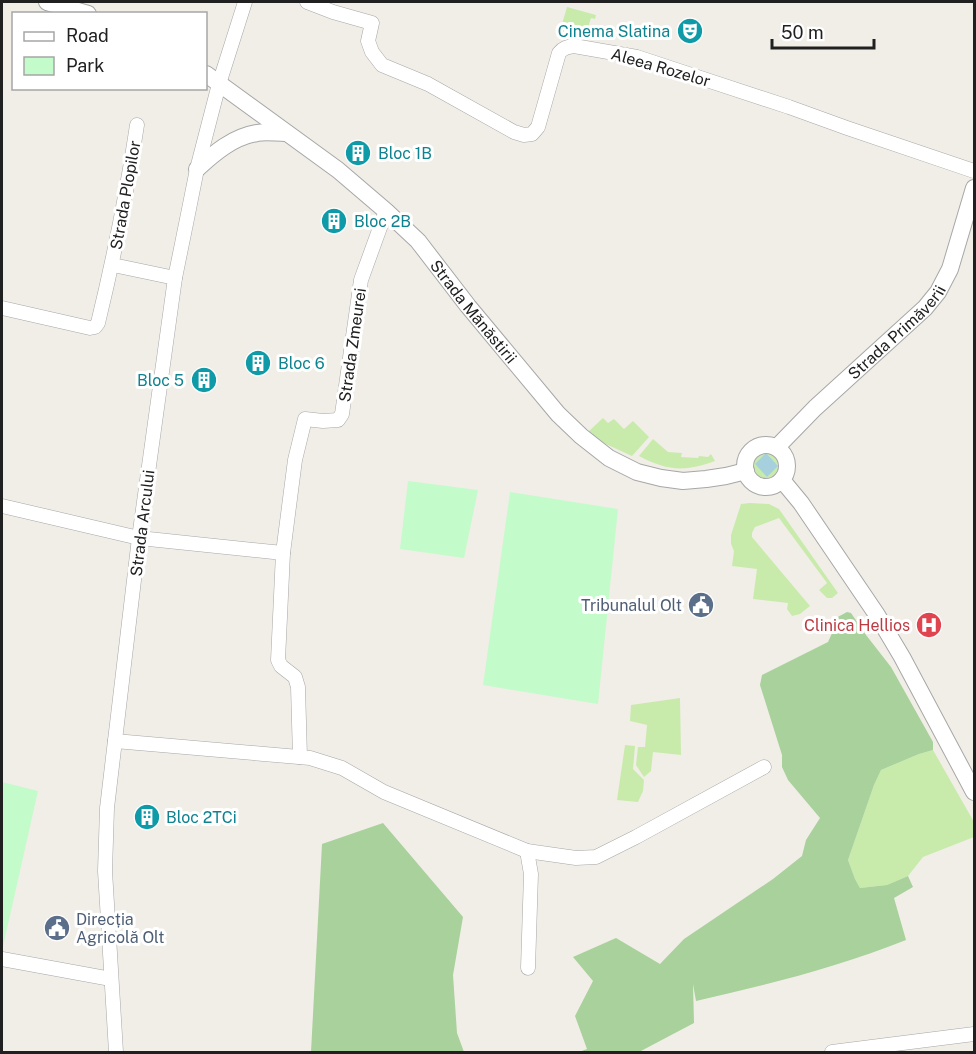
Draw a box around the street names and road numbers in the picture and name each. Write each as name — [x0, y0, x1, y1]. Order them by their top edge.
street label: Aleea Rozelor — [609, 44, 713, 91]
street label: Strada Plopilor — [107, 139, 144, 251]
street label: Strada Mănăstirii — [426, 256, 521, 367]
street label: Strada Primăverii — [844, 282, 950, 383]
street label: Strada Zmeurei — [335, 287, 370, 403]
street label: Strada Arcului — [127, 469, 158, 577]

